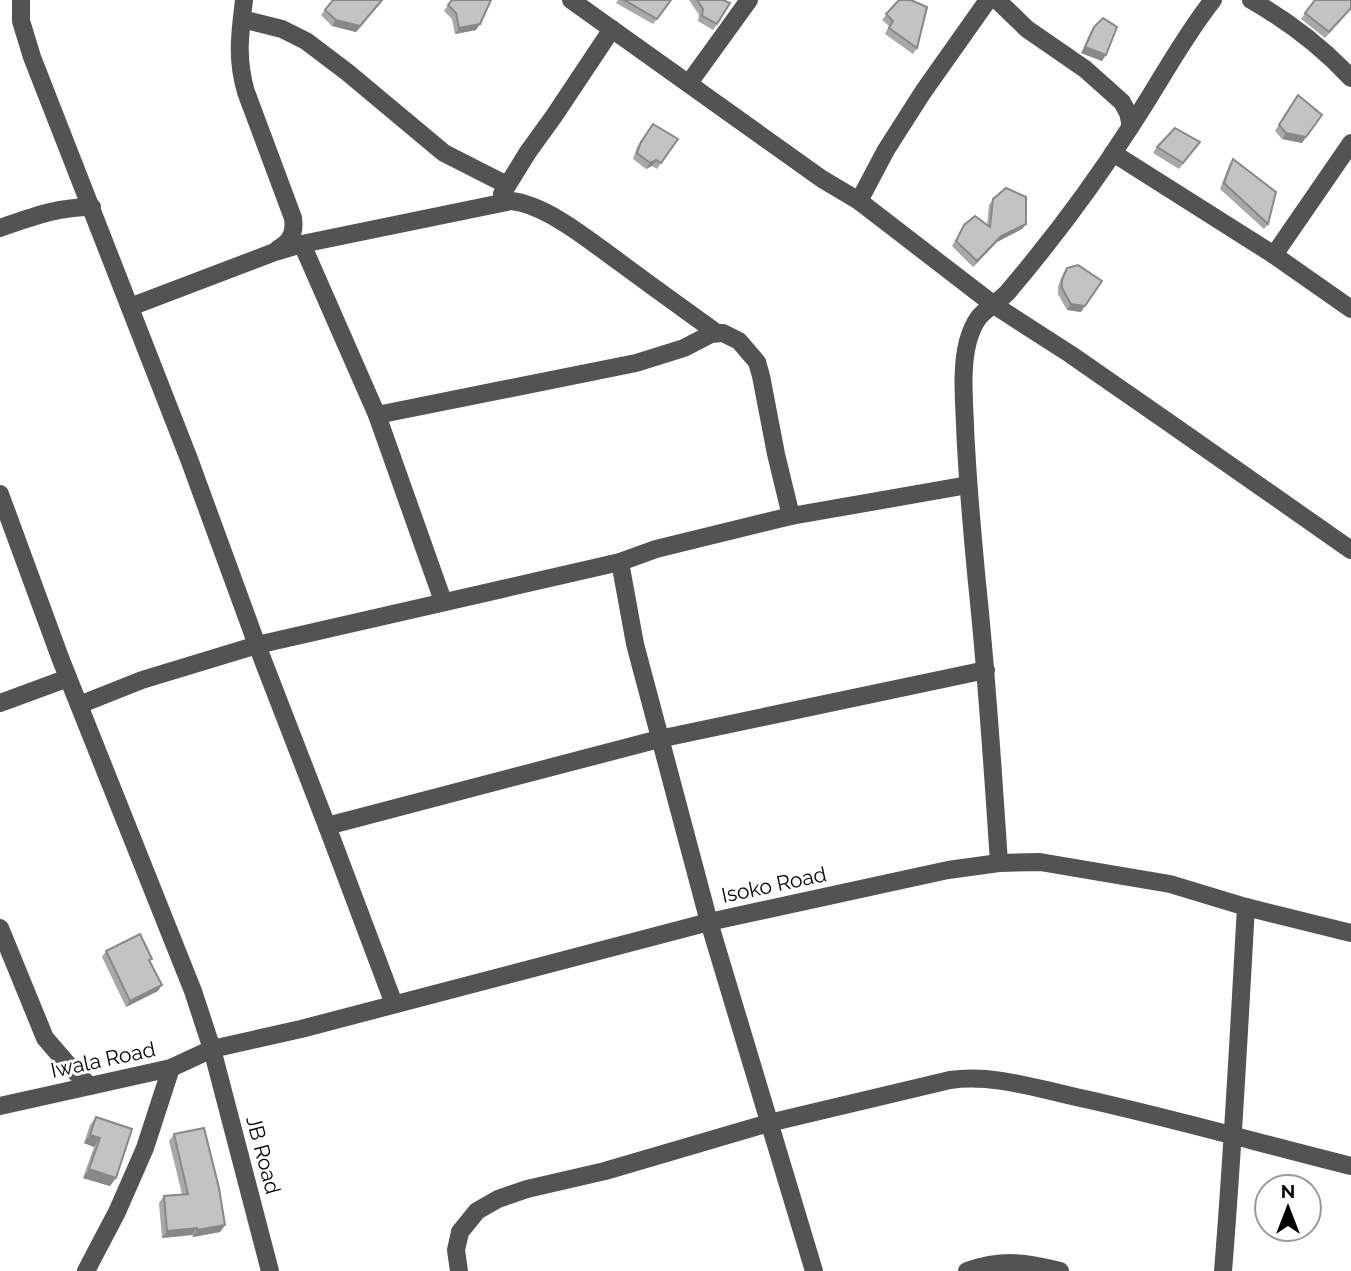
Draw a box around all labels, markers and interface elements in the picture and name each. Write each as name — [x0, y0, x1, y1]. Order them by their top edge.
street label: Isoko Road — [719, 861, 829, 908]
street label: Iwala Road — [48, 1036, 158, 1083]
street label: JB Road — [241, 1113, 286, 1197]
north arrow — [1253, 1173, 1323, 1243]
text: N — [1281, 1180, 1295, 1202]

